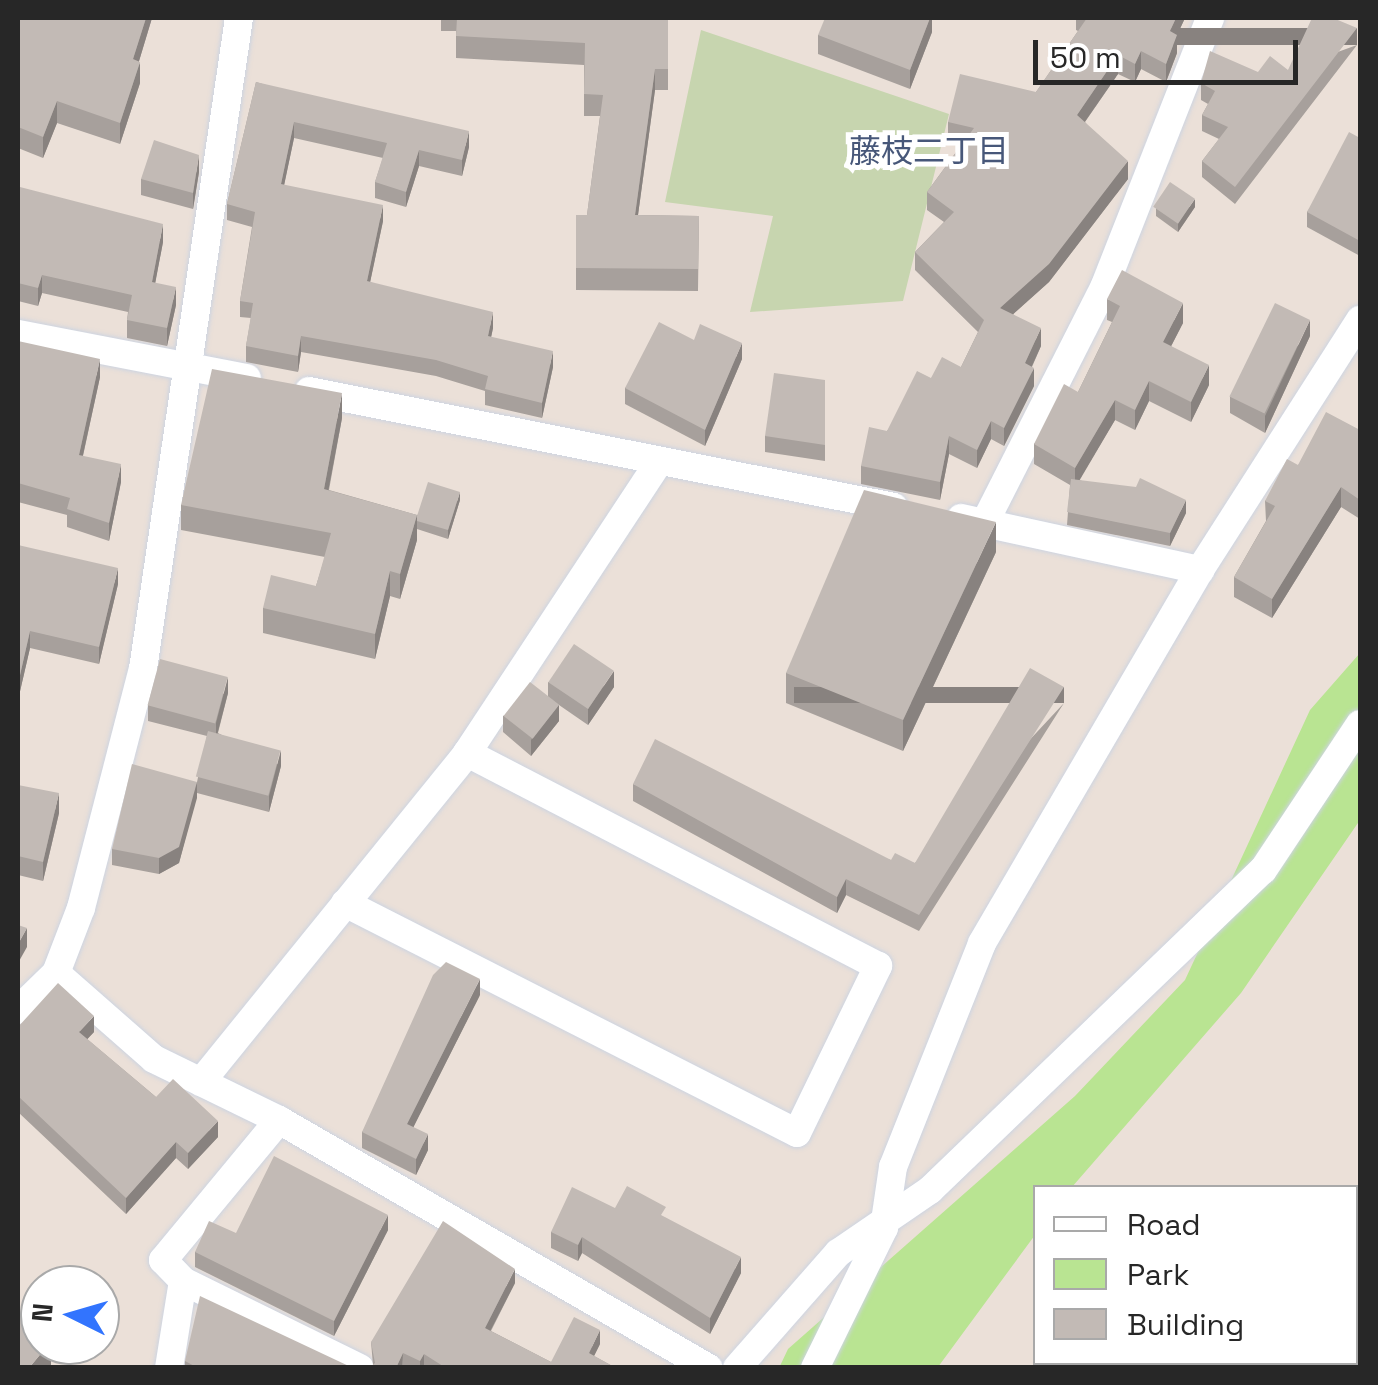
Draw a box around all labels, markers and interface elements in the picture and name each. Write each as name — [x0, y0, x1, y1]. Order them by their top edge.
scale bar — [1038, 20, 1303, 82]
text: 50 m — [1050, 38, 1121, 77]
district label: 藤枝二丁目 — [849, 132, 1009, 170]
legend — [1033, 1185, 1358, 1365]
text: Road — [1127, 1205, 1201, 1244]
text: Park — [1127, 1255, 1189, 1294]
north arrow — [20, 1265, 120, 1365]
text: N — [23, 1302, 61, 1323]
text: Building — [1127, 1305, 1244, 1344]

